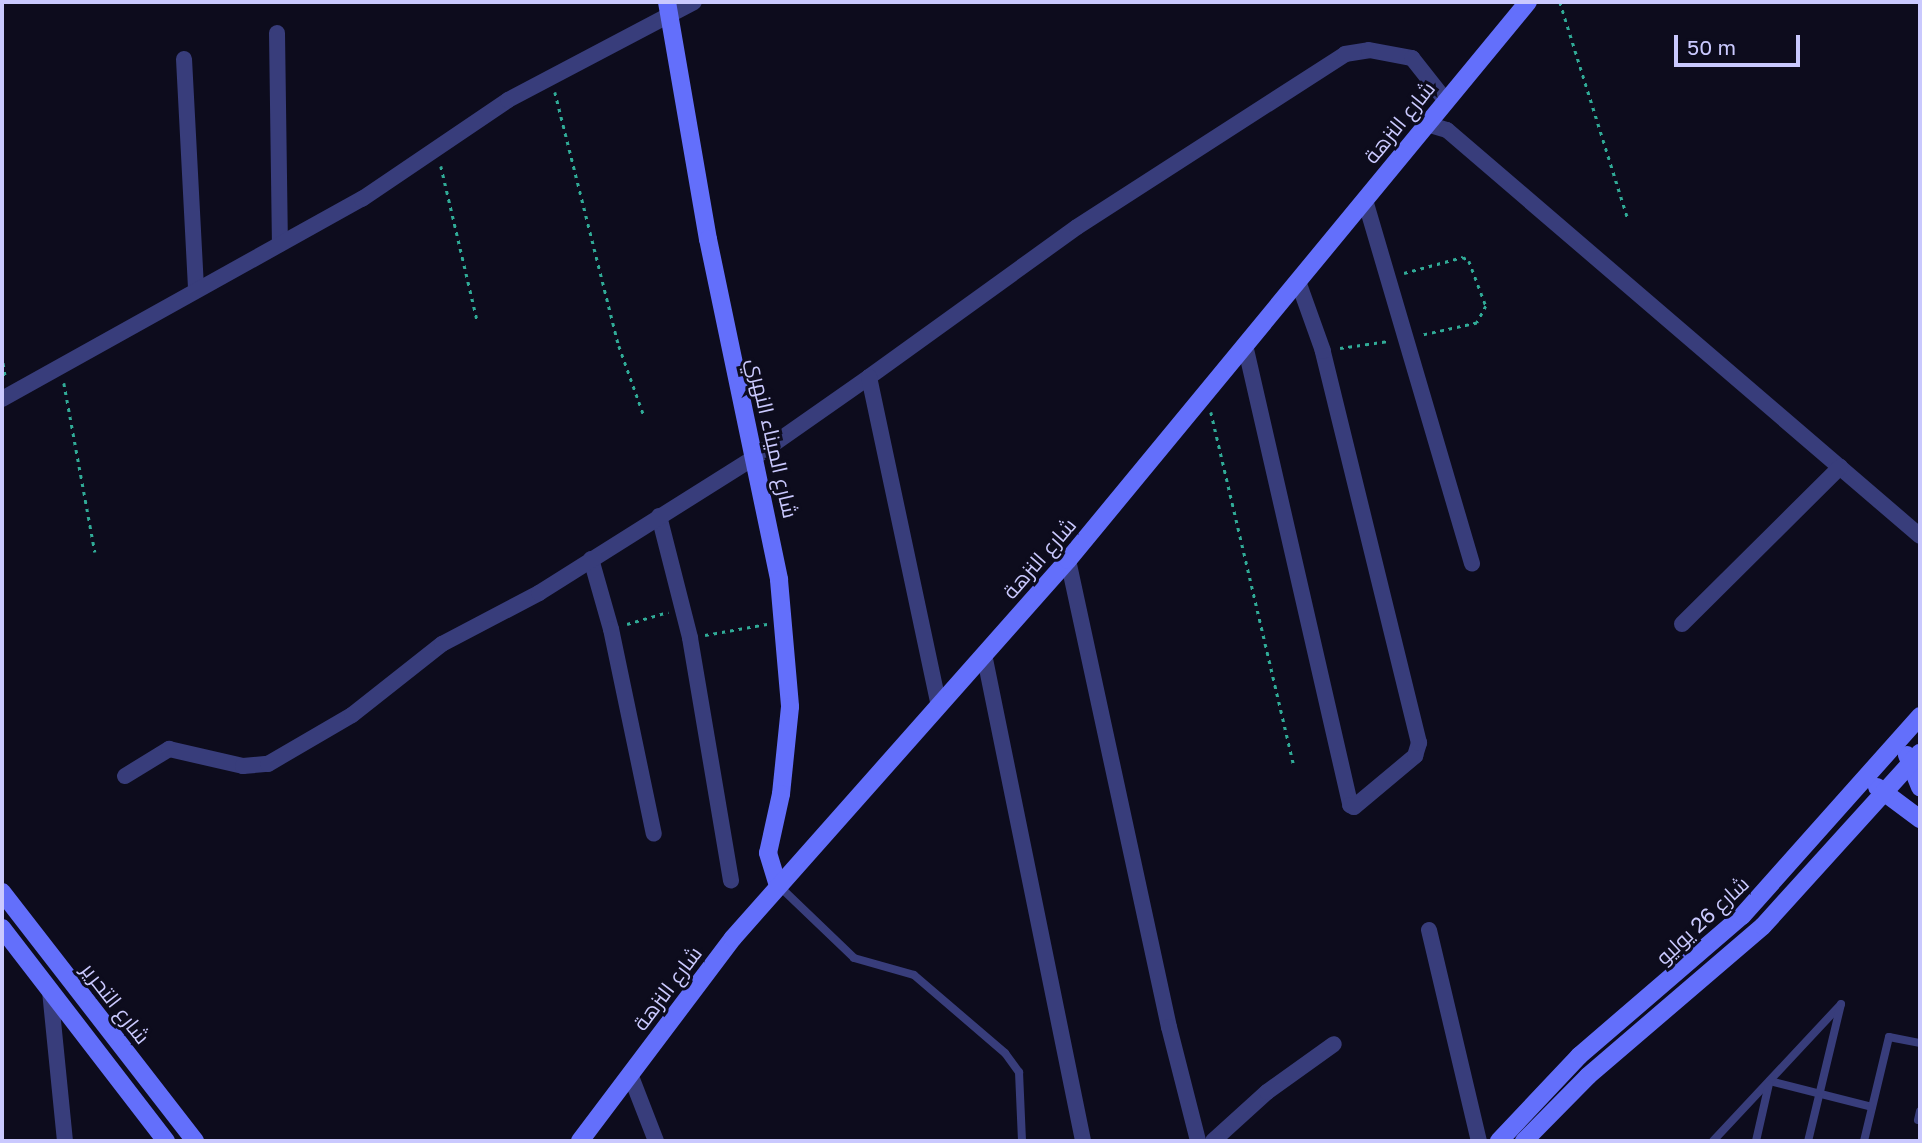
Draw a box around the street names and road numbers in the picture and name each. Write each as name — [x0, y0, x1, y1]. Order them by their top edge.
street label: شارع النزهة — [1358, 76, 1440, 168]
street label: شارع الميناء النهري — [742, 356, 804, 520]
street label: شارع النزهة — [997, 512, 1081, 604]
street label: شارع 26 يوليو — [1650, 871, 1754, 969]
street label: شارع النزهة — [627, 941, 707, 1035]
street label: شارع التحرير — [76, 957, 156, 1049]

